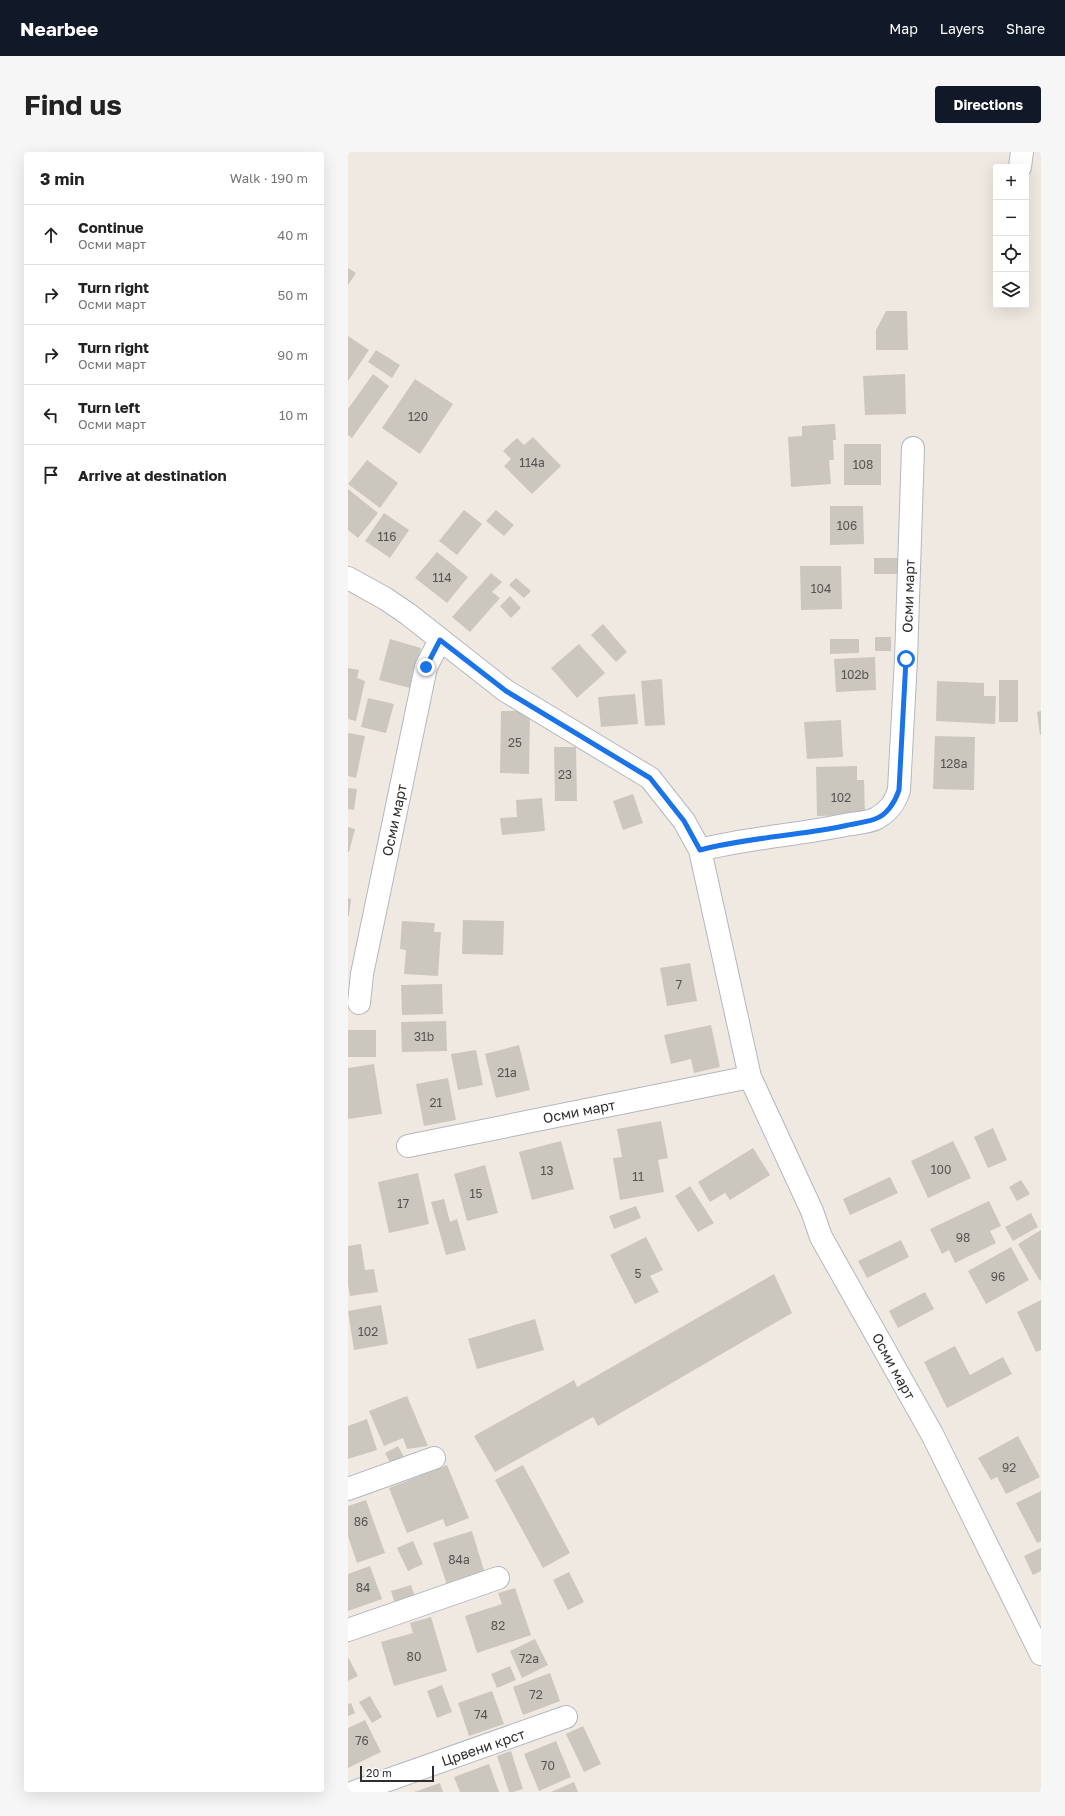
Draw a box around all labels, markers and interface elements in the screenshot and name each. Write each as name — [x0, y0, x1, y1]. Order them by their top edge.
text: Nearbee — [20, 17, 98, 40]
text: Map — [889, 20, 918, 37]
text: Layers — [940, 20, 984, 37]
text: Share — [1006, 20, 1045, 37]
button: Directions — [935, 86, 1041, 123]
text: Find us — [24, 88, 122, 121]
map controls — [993, 164, 1029, 308]
button: + — [993, 164, 1029, 200]
text: 3 min — [40, 168, 84, 189]
text: Walk · 190 m — [230, 170, 308, 186]
button: − — [993, 200, 1029, 236]
text: Continue — [78, 218, 144, 236]
icon: ahead — [40, 224, 62, 246]
text: 40 m — [277, 227, 308, 243]
text: Осми март — [78, 236, 146, 252]
button: locate — [993, 236, 1029, 272]
button: layers — [993, 272, 1029, 308]
text: Turn right — [78, 278, 149, 296]
icon: right — [40, 284, 62, 306]
text: 50 m — [278, 287, 308, 303]
text: Осми март — [78, 296, 146, 312]
text: Turn right — [78, 338, 149, 356]
icon: right — [40, 344, 62, 366]
text: 90 m — [277, 347, 308, 363]
text: Осми март — [78, 356, 146, 372]
text: Turn left — [78, 398, 140, 416]
icon: left — [40, 404, 62, 426]
text: 10 m — [279, 407, 308, 423]
house number: 120 — [408, 409, 428, 424]
text: Осми март — [78, 416, 146, 432]
house number: 114a — [519, 455, 545, 470]
house number: 108 — [853, 457, 873, 472]
icon: arrive — [40, 464, 62, 486]
text: Arrive at destination — [78, 466, 227, 484]
house number: 106 — [837, 518, 857, 533]
house number: 116 — [378, 529, 396, 544]
street label: Осми март — [898, 559, 918, 633]
house number: 114 — [433, 570, 451, 585]
house number: 104 — [811, 581, 831, 596]
route start — [897, 650, 915, 668]
route end — [417, 658, 435, 676]
house number: 102b — [841, 667, 869, 682]
house number: 25 — [508, 735, 522, 750]
house number: 128a — [941, 756, 967, 771]
house number: 23 — [558, 767, 572, 782]
street label: Осми март — [378, 782, 410, 858]
house number: 102 — [831, 790, 851, 805]
house number: 7 — [676, 977, 682, 992]
house number: 31b — [414, 1029, 434, 1044]
house number: 21a — [497, 1065, 517, 1080]
house number: 21 — [430, 1095, 443, 1110]
street label: Осми март — [541, 1096, 617, 1126]
house number: 100 — [931, 1162, 951, 1177]
house number: 13 — [541, 1163, 553, 1178]
house number: 11 — [632, 1169, 644, 1184]
house number: 15 — [470, 1186, 482, 1201]
house number: 17 — [397, 1196, 409, 1211]
house number: 98 — [956, 1230, 970, 1245]
house number: 5 — [635, 1266, 642, 1281]
house number: 96 — [991, 1269, 1005, 1284]
house number: 102 — [358, 1324, 378, 1339]
street label: Осми март — [869, 1330, 919, 1402]
house number: 92 — [1002, 1460, 1016, 1475]
house number: 86 — [354, 1514, 368, 1529]
house number: 84a — [448, 1552, 470, 1567]
house number: 84 — [356, 1580, 370, 1595]
house number: 82 — [491, 1618, 505, 1633]
house number: 80 — [407, 1649, 421, 1664]
house number: 72a — [519, 1651, 539, 1666]
house number: 72 — [529, 1687, 543, 1702]
house number: 74 — [474, 1707, 488, 1722]
street label: Црвени крст — [439, 1725, 527, 1769]
house number: 76 — [355, 1733, 369, 1748]
house number: 70 — [541, 1758, 555, 1773]
scale bar — [360, 1764, 434, 1783]
text: 20 m — [366, 1766, 392, 1779]

